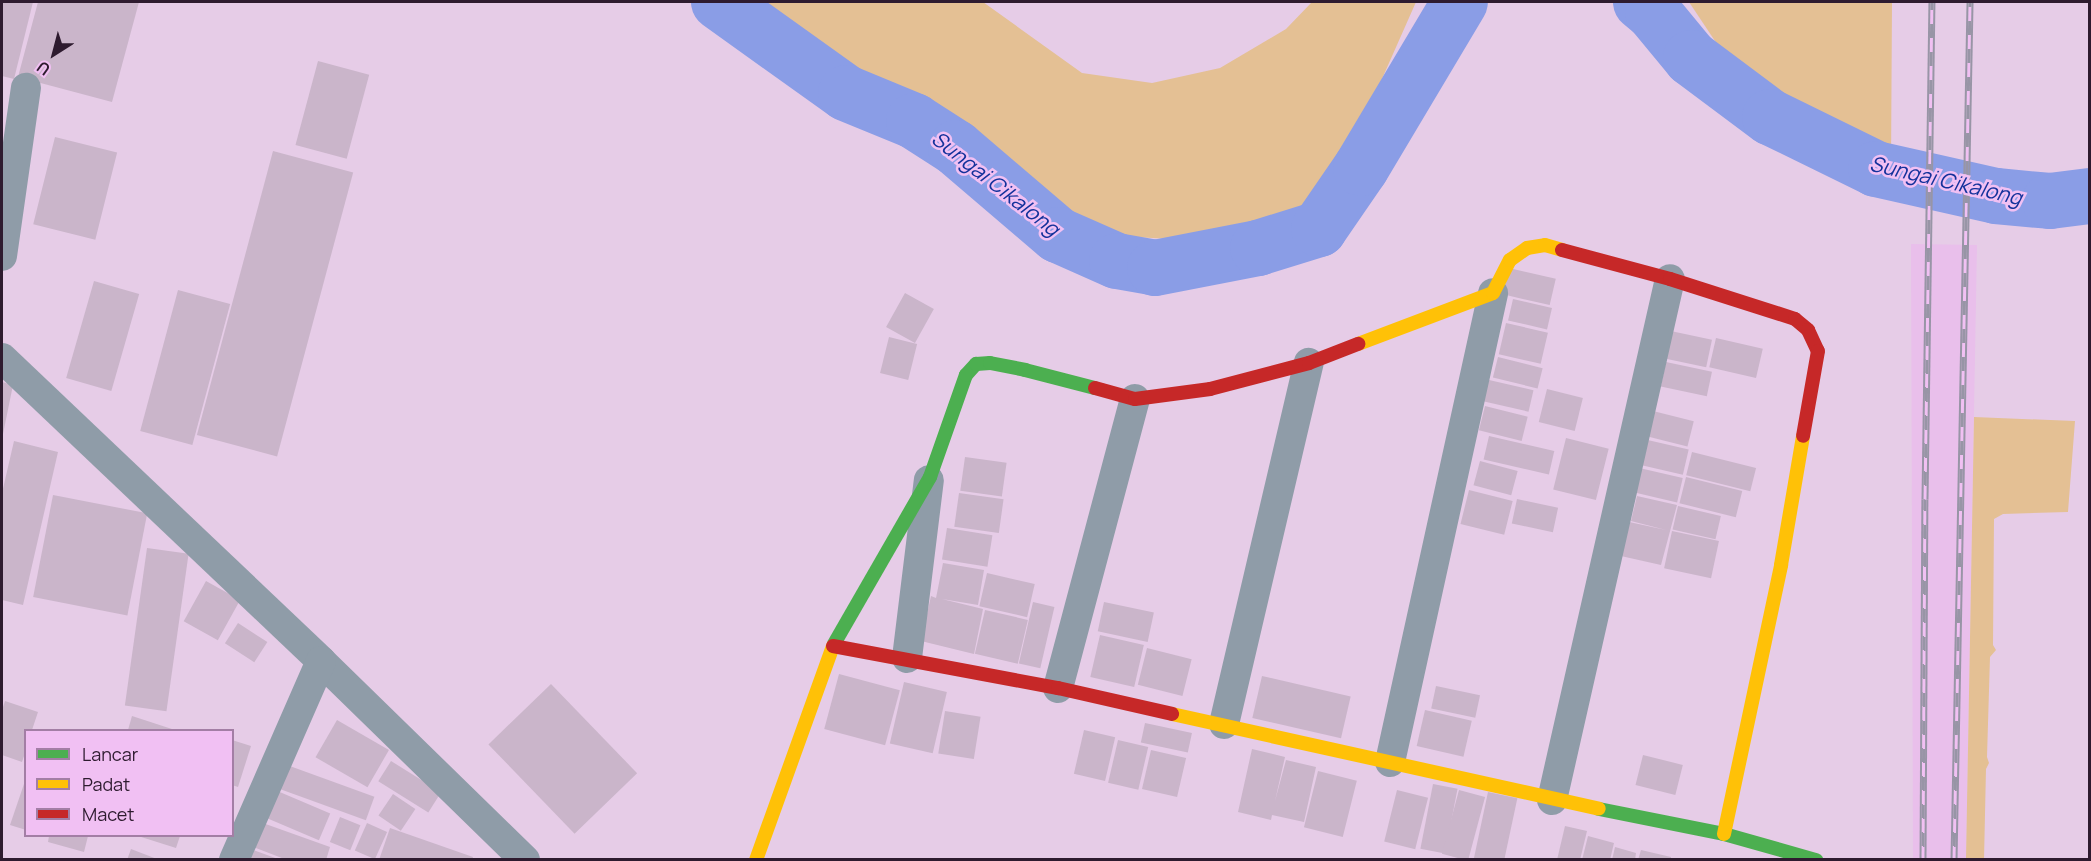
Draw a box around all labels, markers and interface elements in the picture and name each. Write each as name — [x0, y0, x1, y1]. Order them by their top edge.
north arrow — [24, 24, 84, 84]
text: U — [32, 56, 55, 81]
water label: Sungai Cikalong — [927, 125, 1065, 241]
water label: Sungai Cikalong — [1867, 150, 2025, 210]
legend — [24, 729, 234, 837]
text: Lancar — [82, 742, 138, 766]
text: Padat — [82, 772, 130, 796]
text: Macet — [82, 802, 135, 826]

